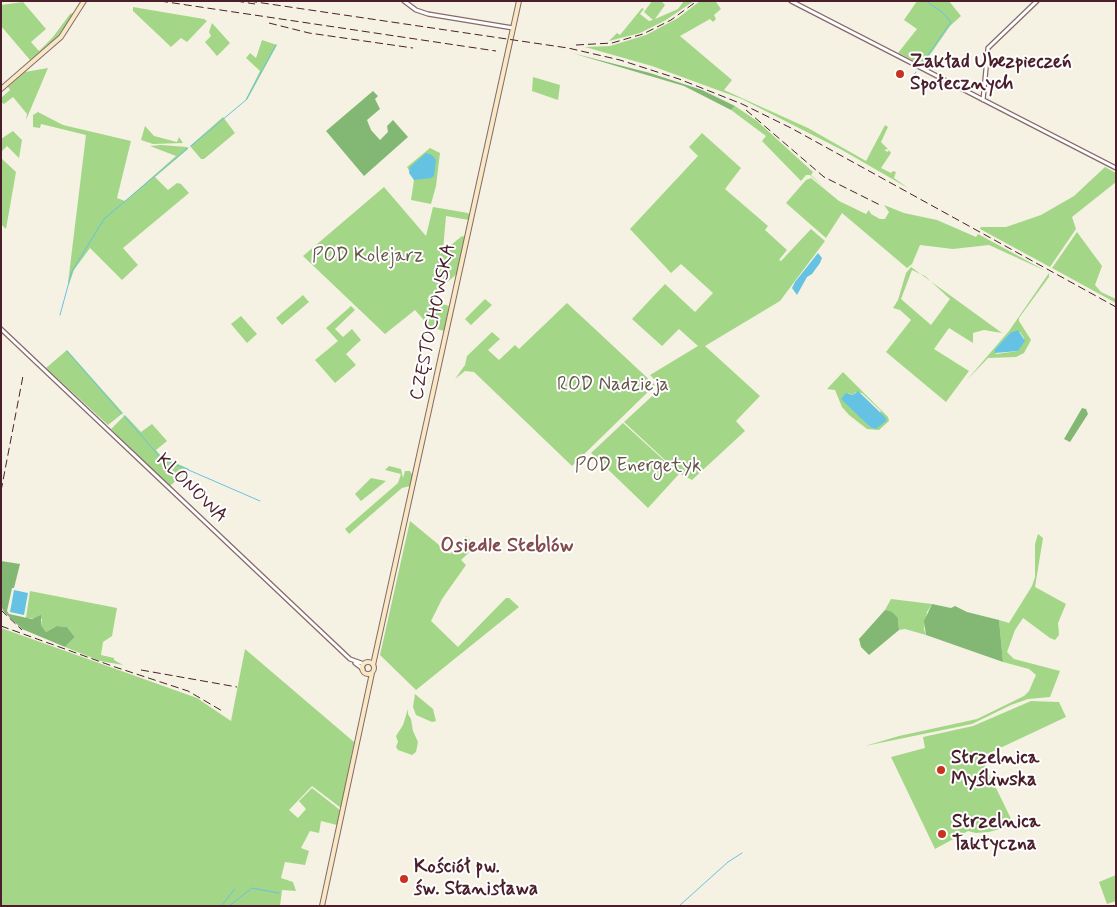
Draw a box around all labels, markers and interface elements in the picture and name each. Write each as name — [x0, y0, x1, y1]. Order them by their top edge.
place label: Zakład Ubezpieczeń Społecznych — [910, 52, 1072, 96]
marker: Zakład Ubezpieczeń Społecznych — [894, 68, 906, 80]
street label: CZĘSTOCHOWSKA — [406, 242, 462, 402]
park label: POD Kolejarz — [312, 246, 424, 268]
park label: ROD Nadzieja — [557, 375, 669, 397]
street label: KLONOWA — [151, 449, 231, 529]
park label: POD Energetyk — [575, 456, 701, 478]
district label: Osiedle Steblów — [441, 535, 573, 559]
place label: Strzelnica Myśliwska — [951, 748, 1039, 792]
marker: Strzelnica Myśliwska — [935, 764, 947, 776]
place label: Strzelnica Taktyczna — [952, 812, 1040, 856]
marker: Strzelnica Taktyczna — [936, 828, 948, 840]
place label: Kościół pw. św. Stanisława — [414, 857, 538, 901]
marker: Kościół pw. św. Stanisława — [398, 873, 410, 885]

